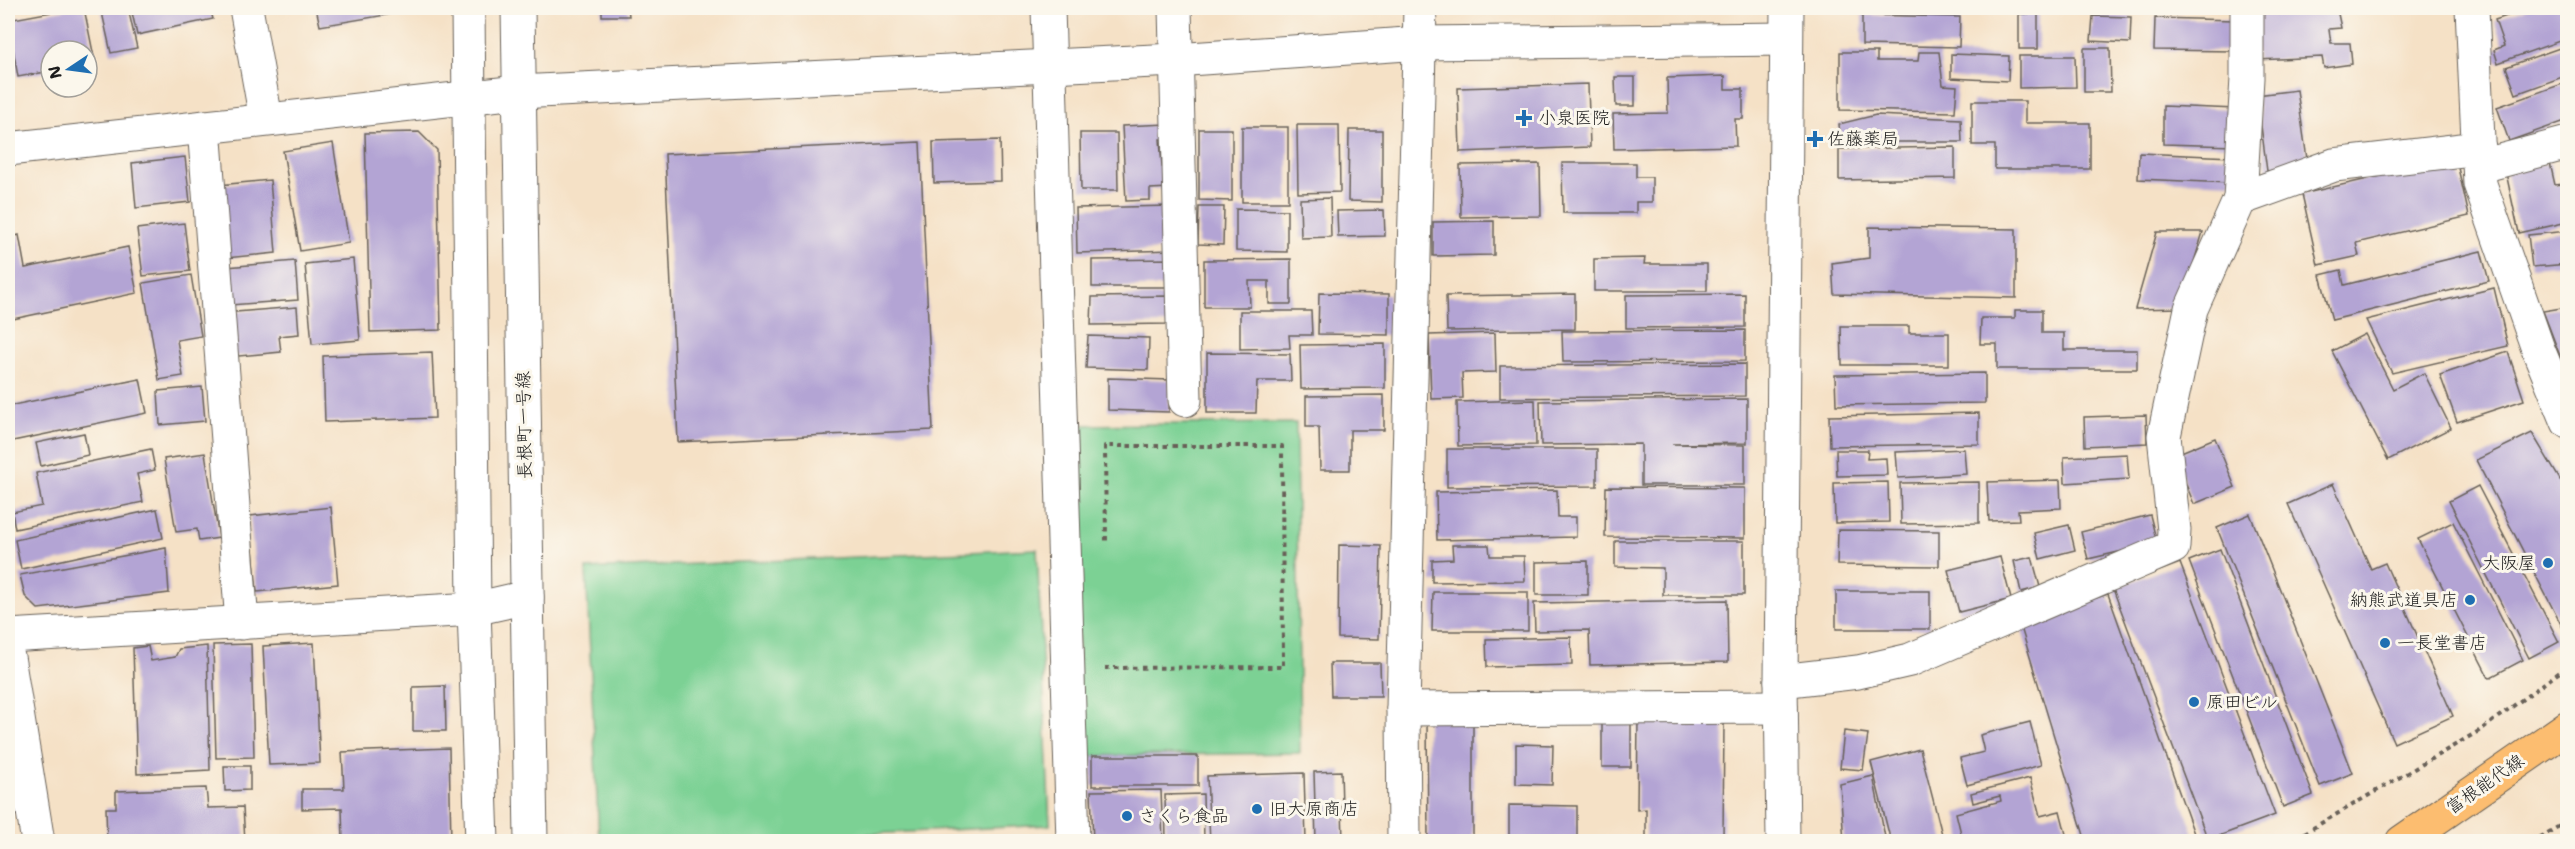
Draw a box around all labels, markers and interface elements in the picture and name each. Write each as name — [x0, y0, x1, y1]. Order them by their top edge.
north arrow — [39, 39, 99, 99]
text: N — [43, 64, 67, 81]
place label: 小泉医院 — [1538, 106, 1610, 130]
marker: 小泉医院 — [1515, 109, 1533, 127]
place label: 佐藤薬局 — [1827, 127, 1899, 151]
marker: 佐藤薬局 — [1808, 132, 1822, 146]
street label: 長根町一号線 — [511, 371, 537, 479]
place label: 大阪屋 — [2482, 551, 2536, 575]
marker: 大阪屋 — [2541, 556, 2555, 570]
place label: 納熊武道具店 — [2350, 588, 2458, 612]
marker: 納熊武道具店 — [2463, 593, 2477, 607]
place label: 一長堂書店 — [2397, 631, 2487, 655]
marker: 一長堂書店 — [2378, 636, 2392, 650]
place label: 原田ビル — [2206, 690, 2278, 714]
marker: 原田ビル — [2187, 695, 2201, 709]
street label: 富根能代線 — [2441, 748, 2529, 820]
place label: 旧大原商店 — [1269, 797, 1359, 821]
marker: 旧大原商店 — [1250, 802, 1264, 816]
place label: さくら食品 — [1139, 804, 1229, 828]
marker: さくら食品 — [1120, 809, 1134, 823]

